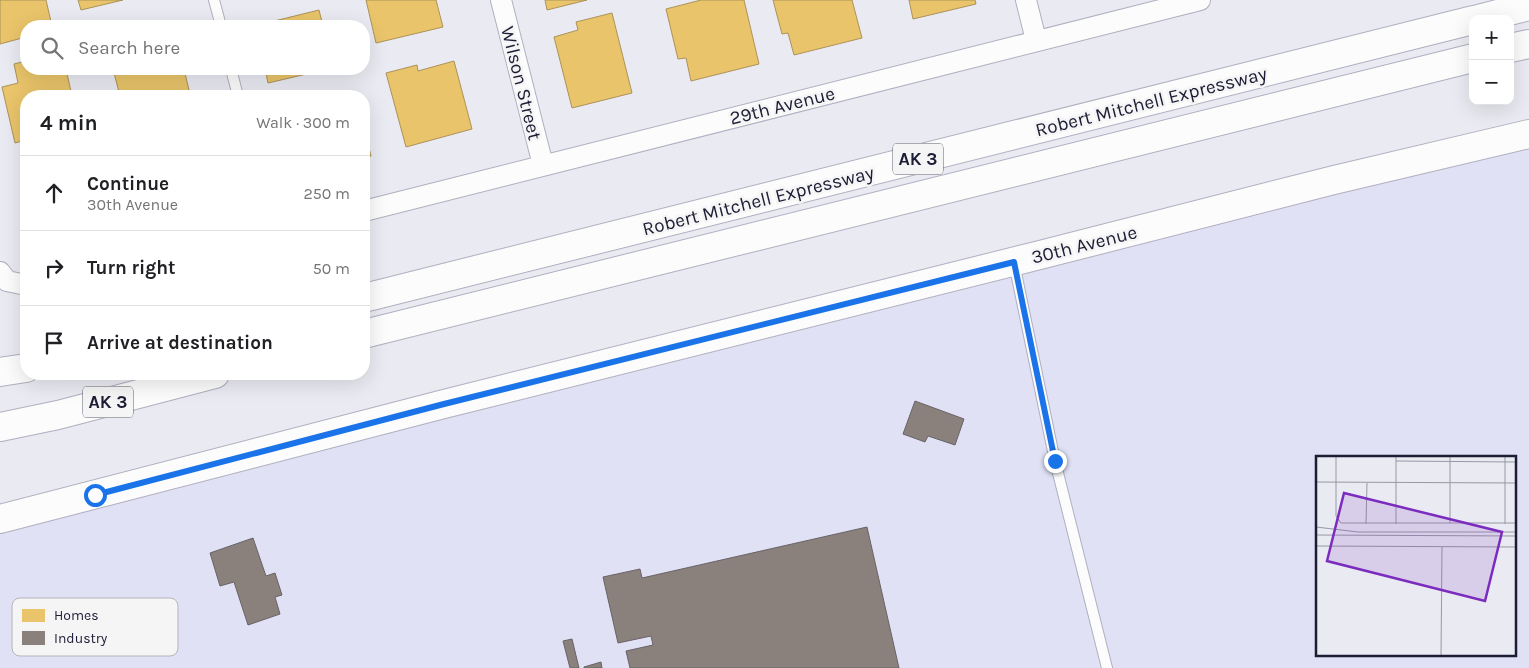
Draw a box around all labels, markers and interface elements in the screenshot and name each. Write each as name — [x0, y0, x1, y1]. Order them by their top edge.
map controls — [1469, 15, 1514, 105]
button: + — [1469, 15, 1514, 60]
search box — [20, 20, 370, 75]
street label: Wilson Street — [496, 24, 546, 142]
icon: search — [38, 34, 66, 62]
text: Search here — [78, 37, 180, 59]
button: − — [1469, 60, 1514, 105]
street label: Robert Mitchell Expressway — [1033, 62, 1269, 141]
street label: 29th Avenue — [727, 82, 837, 130]
text: 4 min — [40, 111, 98, 135]
text: Walk · 300 m — [256, 113, 350, 132]
road number: AK 3 — [893, 144, 943, 174]
street label: Robert Mitchell Expressway — [640, 161, 876, 240]
text: Continue — [87, 173, 169, 195]
icon: ahead — [40, 179, 68, 207]
text: 250 m — [303, 184, 350, 203]
text: 30th Avenue — [87, 195, 178, 214]
street label: 30th Avenue — [1029, 221, 1139, 269]
icon: right — [40, 254, 68, 282]
text: Turn right — [87, 257, 176, 279]
text: 50 m — [313, 259, 350, 278]
icon: arrive — [40, 329, 68, 357]
text: Arrive at destination — [87, 332, 273, 354]
road number: AK 3 — [83, 387, 133, 418]
route end — [1044, 450, 1067, 473]
inset map — [1316, 456, 1516, 656]
route start — [84, 484, 107, 507]
legend — [12, 598, 178, 656]
text: Homes — [54, 607, 99, 624]
text: Industry — [54, 630, 108, 647]

